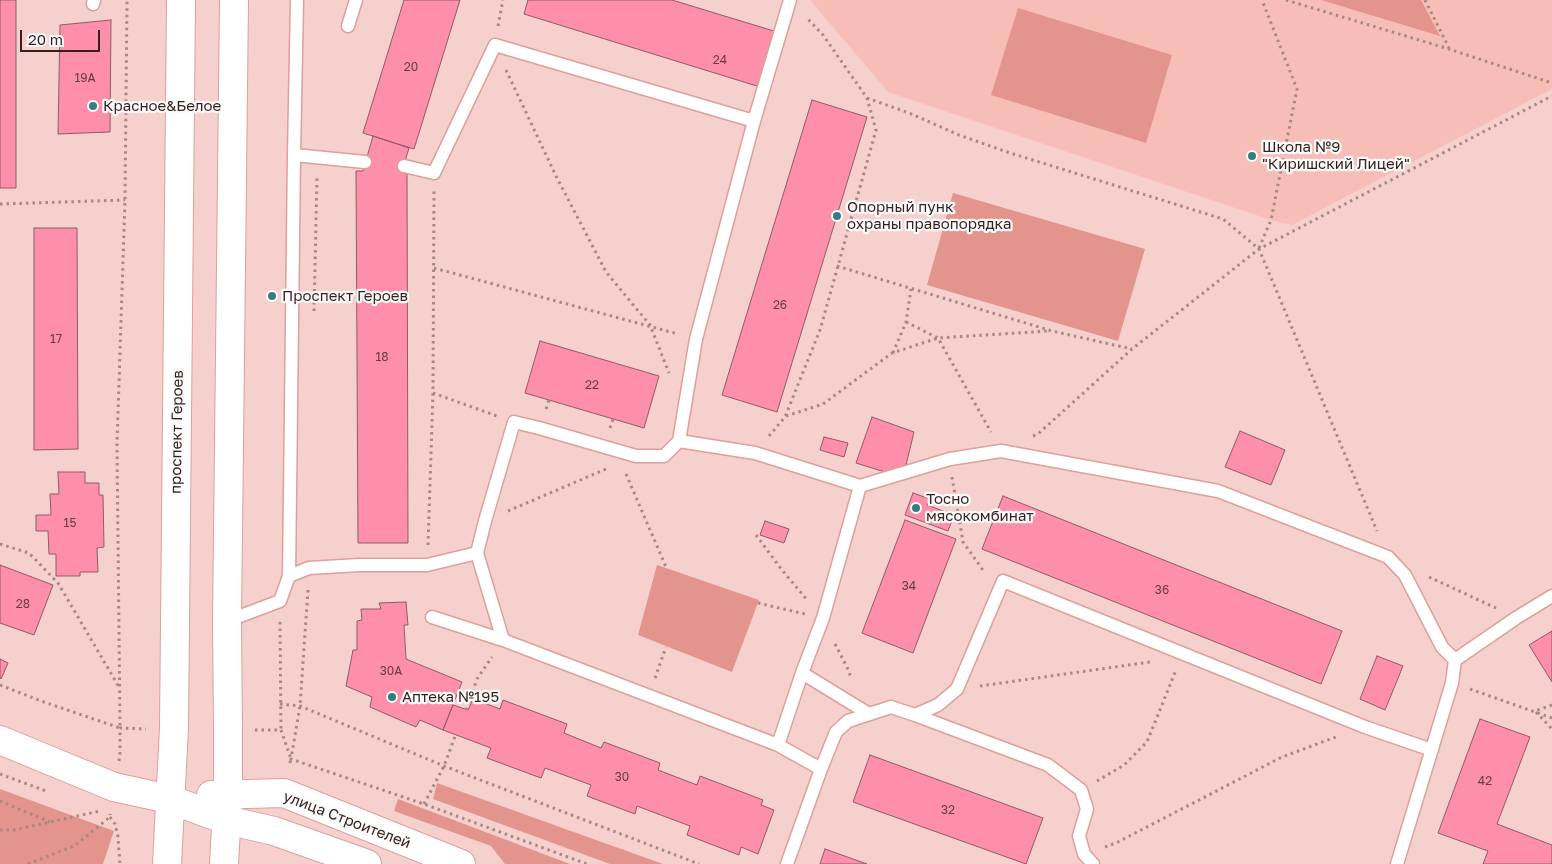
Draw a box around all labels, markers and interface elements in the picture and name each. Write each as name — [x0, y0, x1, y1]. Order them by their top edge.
scale bar — [22, 20, 102, 52]
text: 20 m — [28, 30, 63, 48]
house number: 24 — [713, 53, 727, 67]
house number: 20 — [404, 60, 418, 74]
house number: 19А — [74, 71, 96, 85]
place label: Красное&Белое — [103, 97, 221, 115]
marker: Красное&Белое — [87, 100, 99, 112]
place label: Школа №9 "Киришский Лицей" — [1262, 138, 1410, 173]
marker: Школа №9 "Киришский Лицей" — [1246, 150, 1258, 162]
place label: Опорный пунк охраны правопорядка — [847, 198, 1011, 233]
marker: Опорный пунк охраны правопорядка — [831, 210, 843, 222]
place label: Проспект Героев — [282, 287, 408, 305]
marker: Проспект Героев — [266, 290, 278, 302]
house number: 26 — [773, 298, 787, 312]
house number: 17 — [50, 332, 62, 346]
house number: 18 — [375, 350, 389, 364]
street label: проспект Героев — [167, 370, 187, 494]
house number: 22 — [585, 378, 599, 392]
place label: Тосно мясокомбинат — [926, 490, 1034, 525]
marker: Тосно мясокомбинат — [910, 502, 922, 514]
house number: 15 — [64, 516, 76, 530]
house number: 34 — [902, 579, 916, 593]
house number: 36 — [1155, 583, 1169, 597]
house number: 28 — [16, 597, 30, 611]
house number: 30А — [380, 664, 402, 678]
place label: Аптека №195 — [402, 688, 499, 706]
marker: Аптека №195 — [386, 691, 398, 703]
house number: 30 — [615, 770, 629, 784]
house number: 42 — [1478, 774, 1492, 788]
street label: улица Строителей — [281, 787, 413, 853]
house number: 32 — [941, 803, 955, 817]

